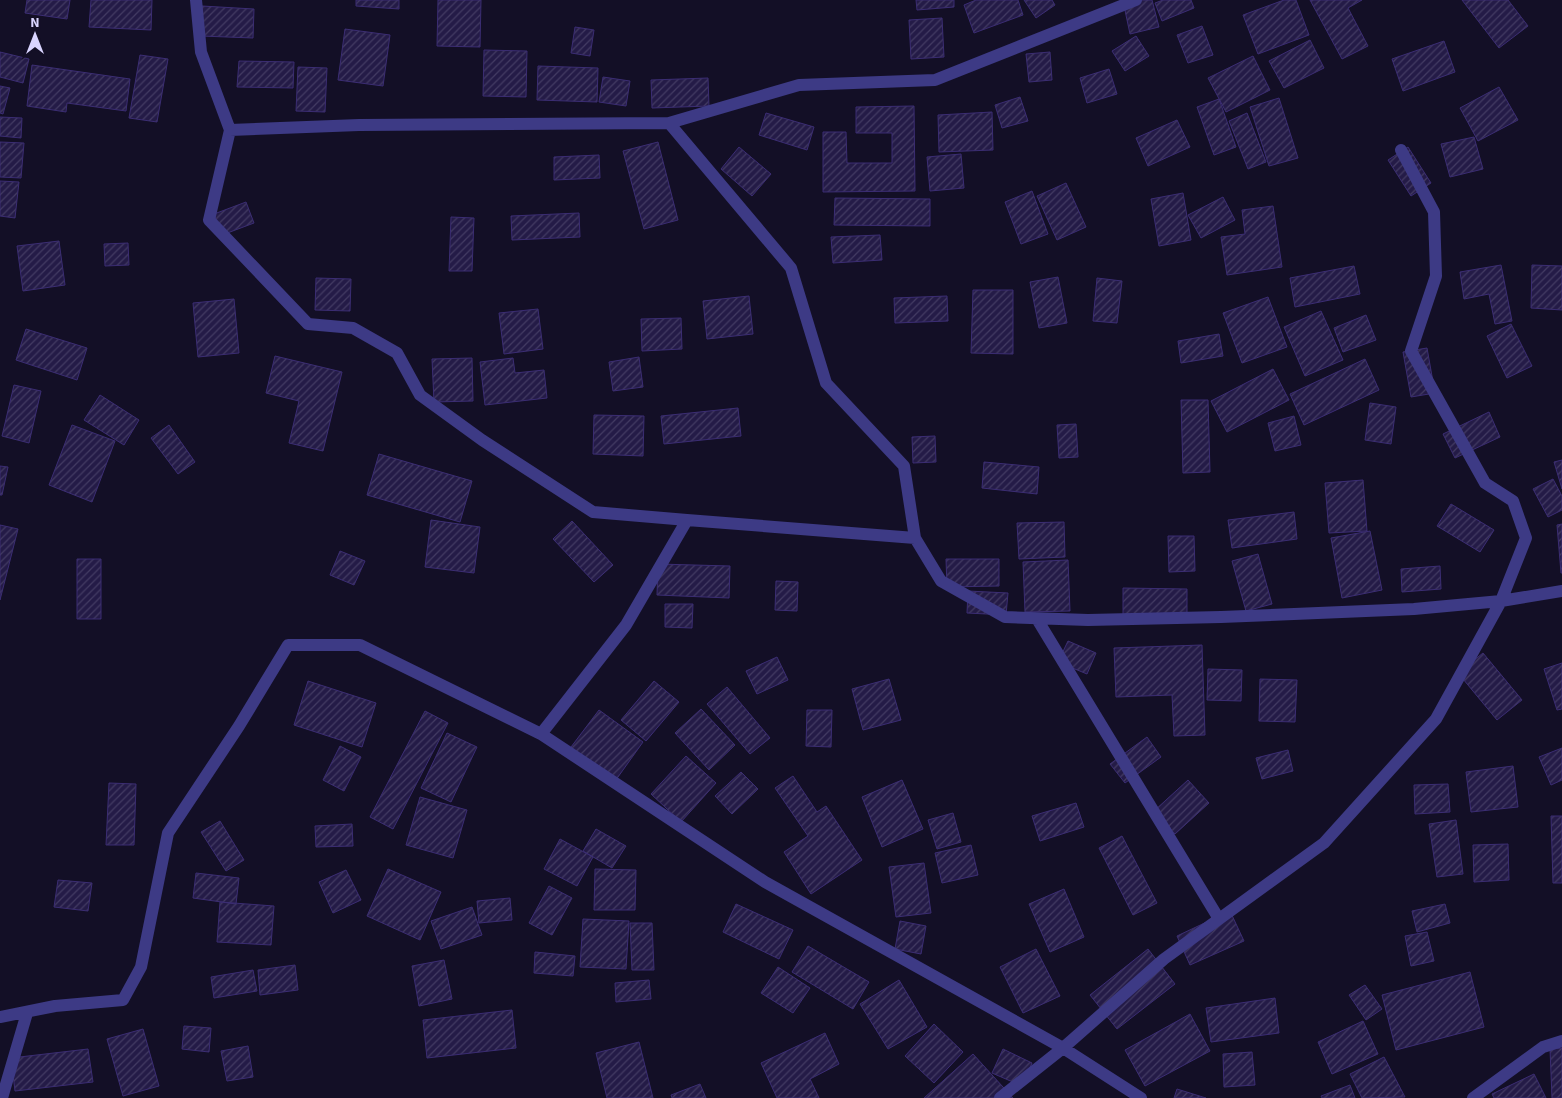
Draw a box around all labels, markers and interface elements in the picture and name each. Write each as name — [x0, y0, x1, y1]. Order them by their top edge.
north arrow — [10, 10, 60, 60]
text: N — [30, 13, 40, 33]

